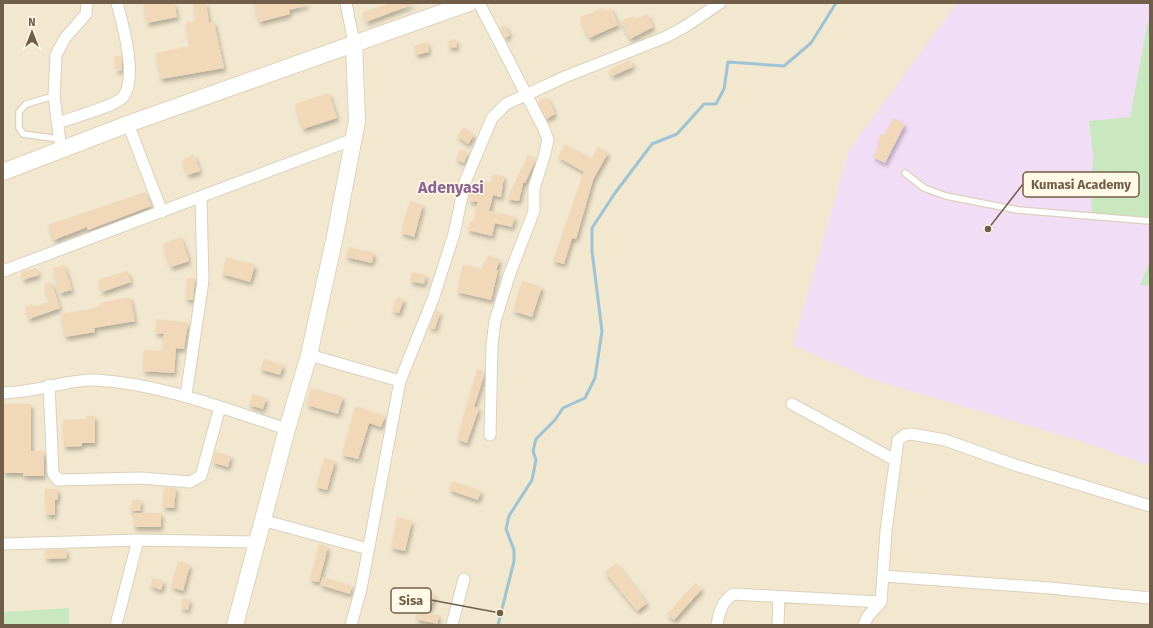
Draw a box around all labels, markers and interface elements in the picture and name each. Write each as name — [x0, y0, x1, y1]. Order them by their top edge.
north arrow — [12, 12, 52, 52]
text: N — [28, 16, 36, 29]
callout: Kumasi Academy — [1023, 172, 1139, 197]
text: Kumasi Academy — [1031, 177, 1131, 192]
district label: Adenyasi — [417, 178, 484, 197]
callout: Sisa — [391, 588, 431, 613]
text: Sisa — [399, 593, 423, 608]

